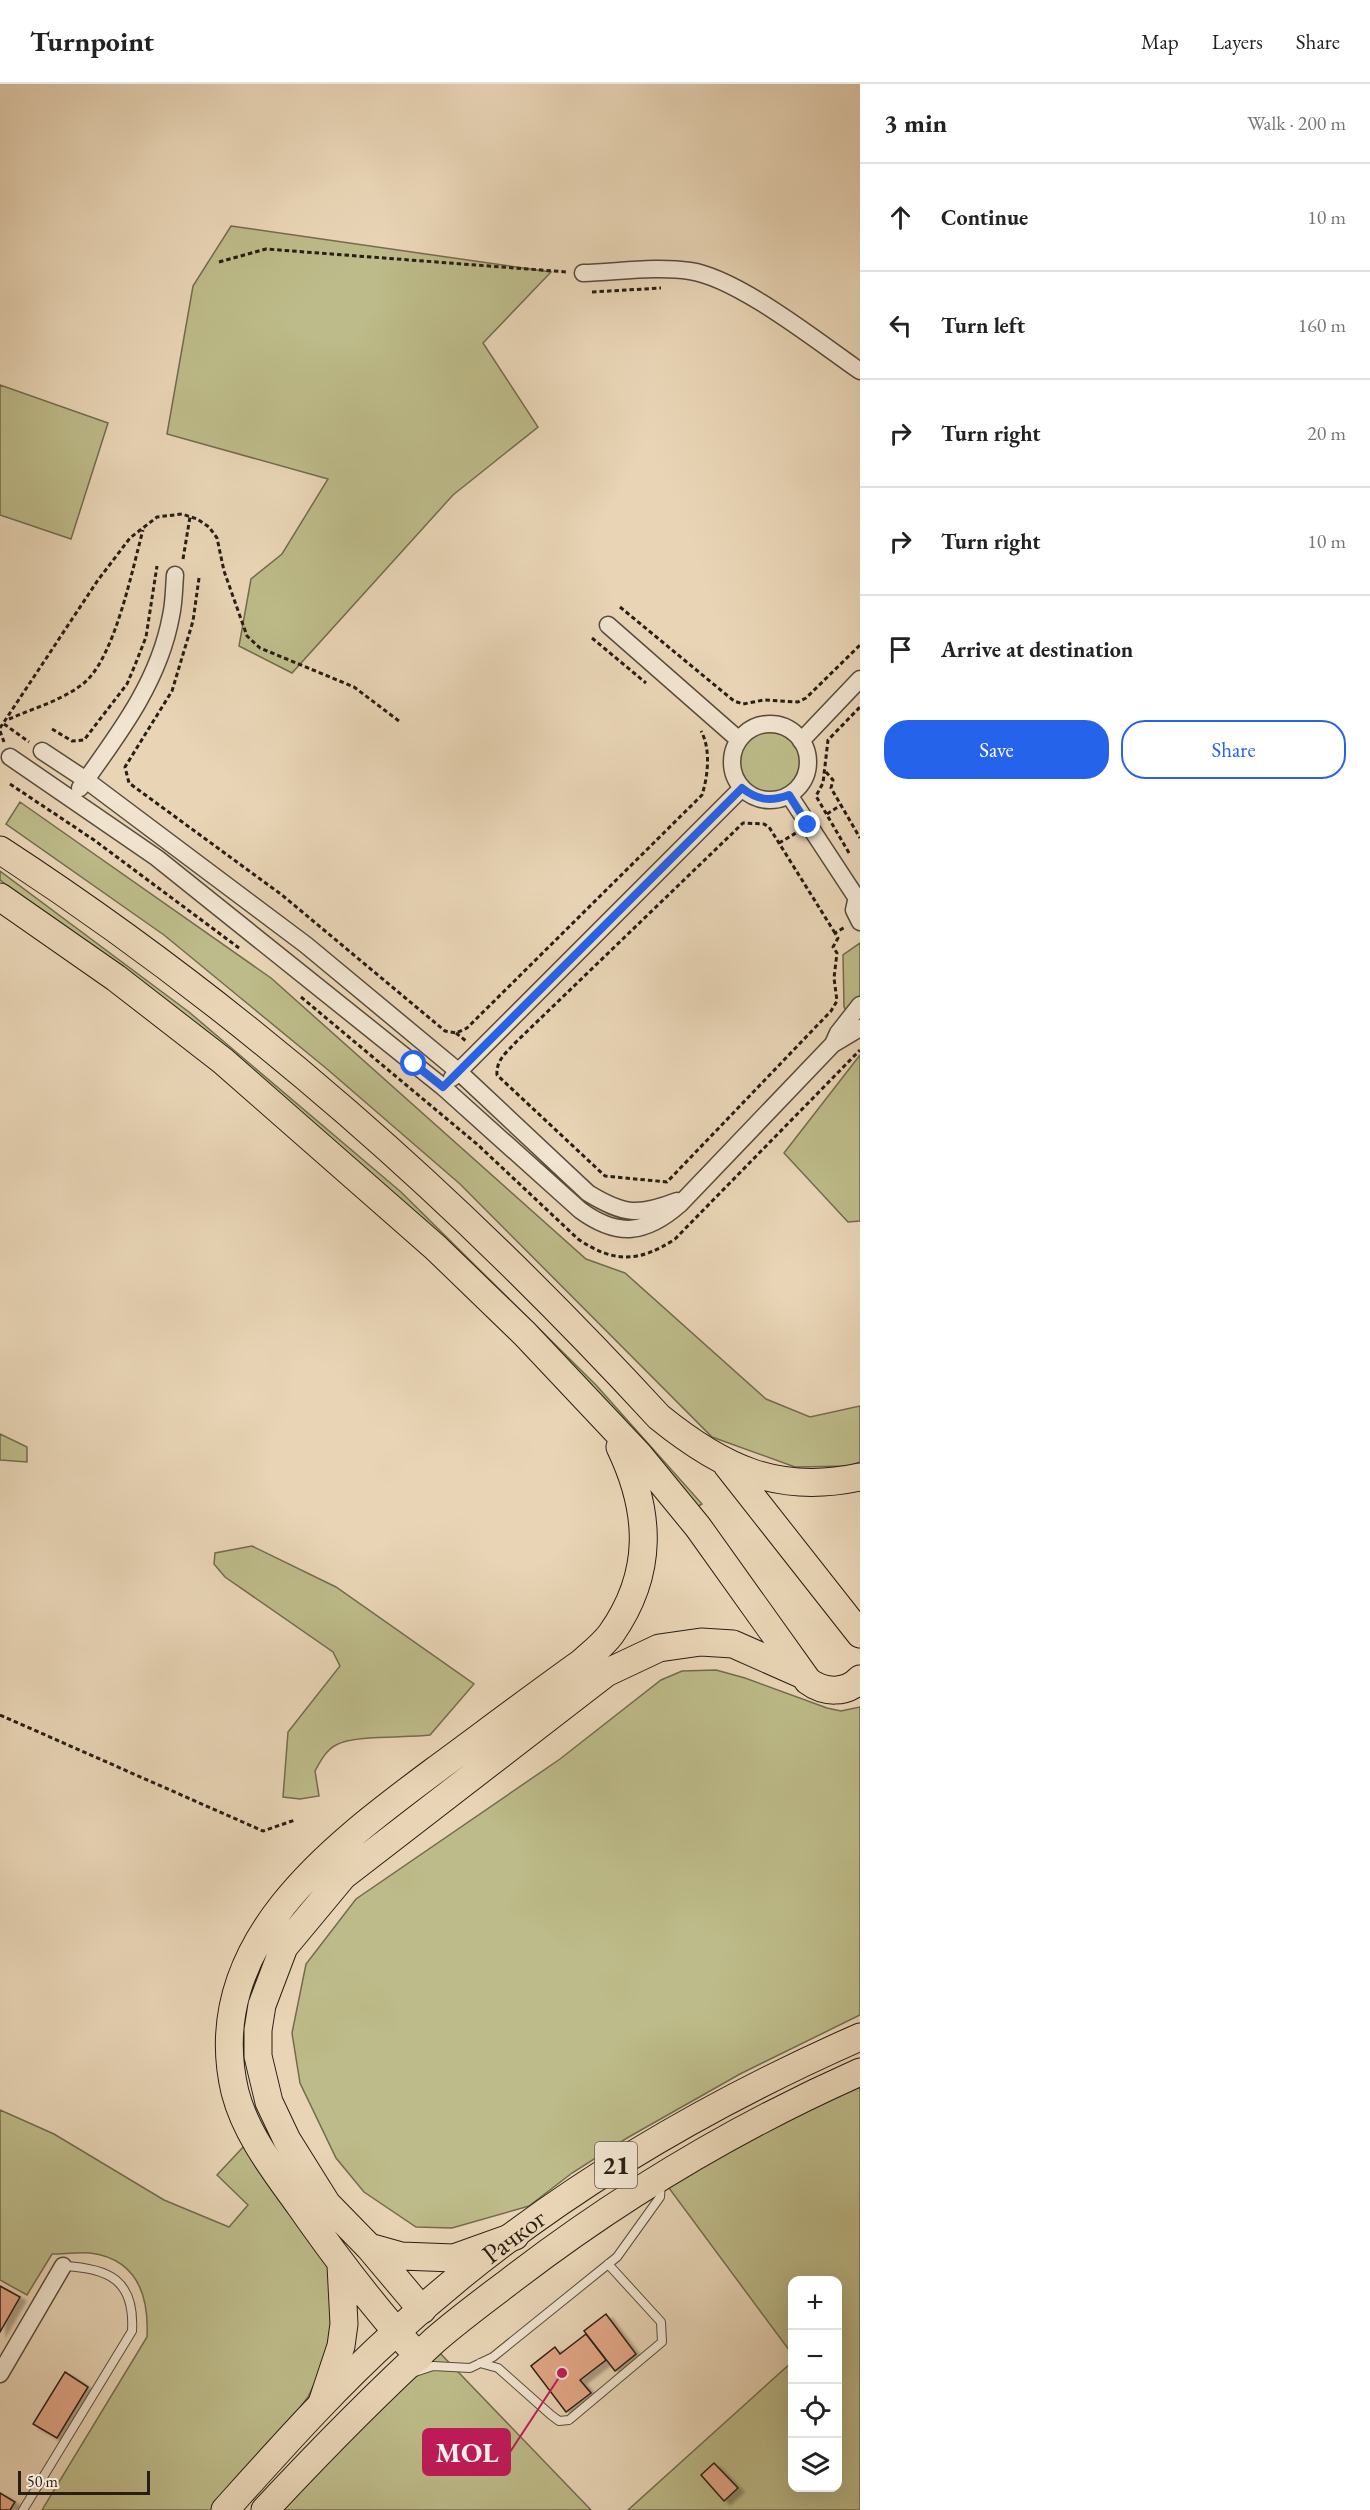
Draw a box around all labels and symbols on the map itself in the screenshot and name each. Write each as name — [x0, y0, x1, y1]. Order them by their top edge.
route end — [794, 811, 820, 837]
route start — [400, 1050, 426, 1076]
road number: 21 — [595, 2142, 637, 2188]
street label: Рачког — [474, 2200, 553, 2271]
callout: MOL — [423, 2429, 510, 2475]
text: MOL — [435, 2434, 499, 2470]
scale bar — [18, 2468, 150, 2496]

